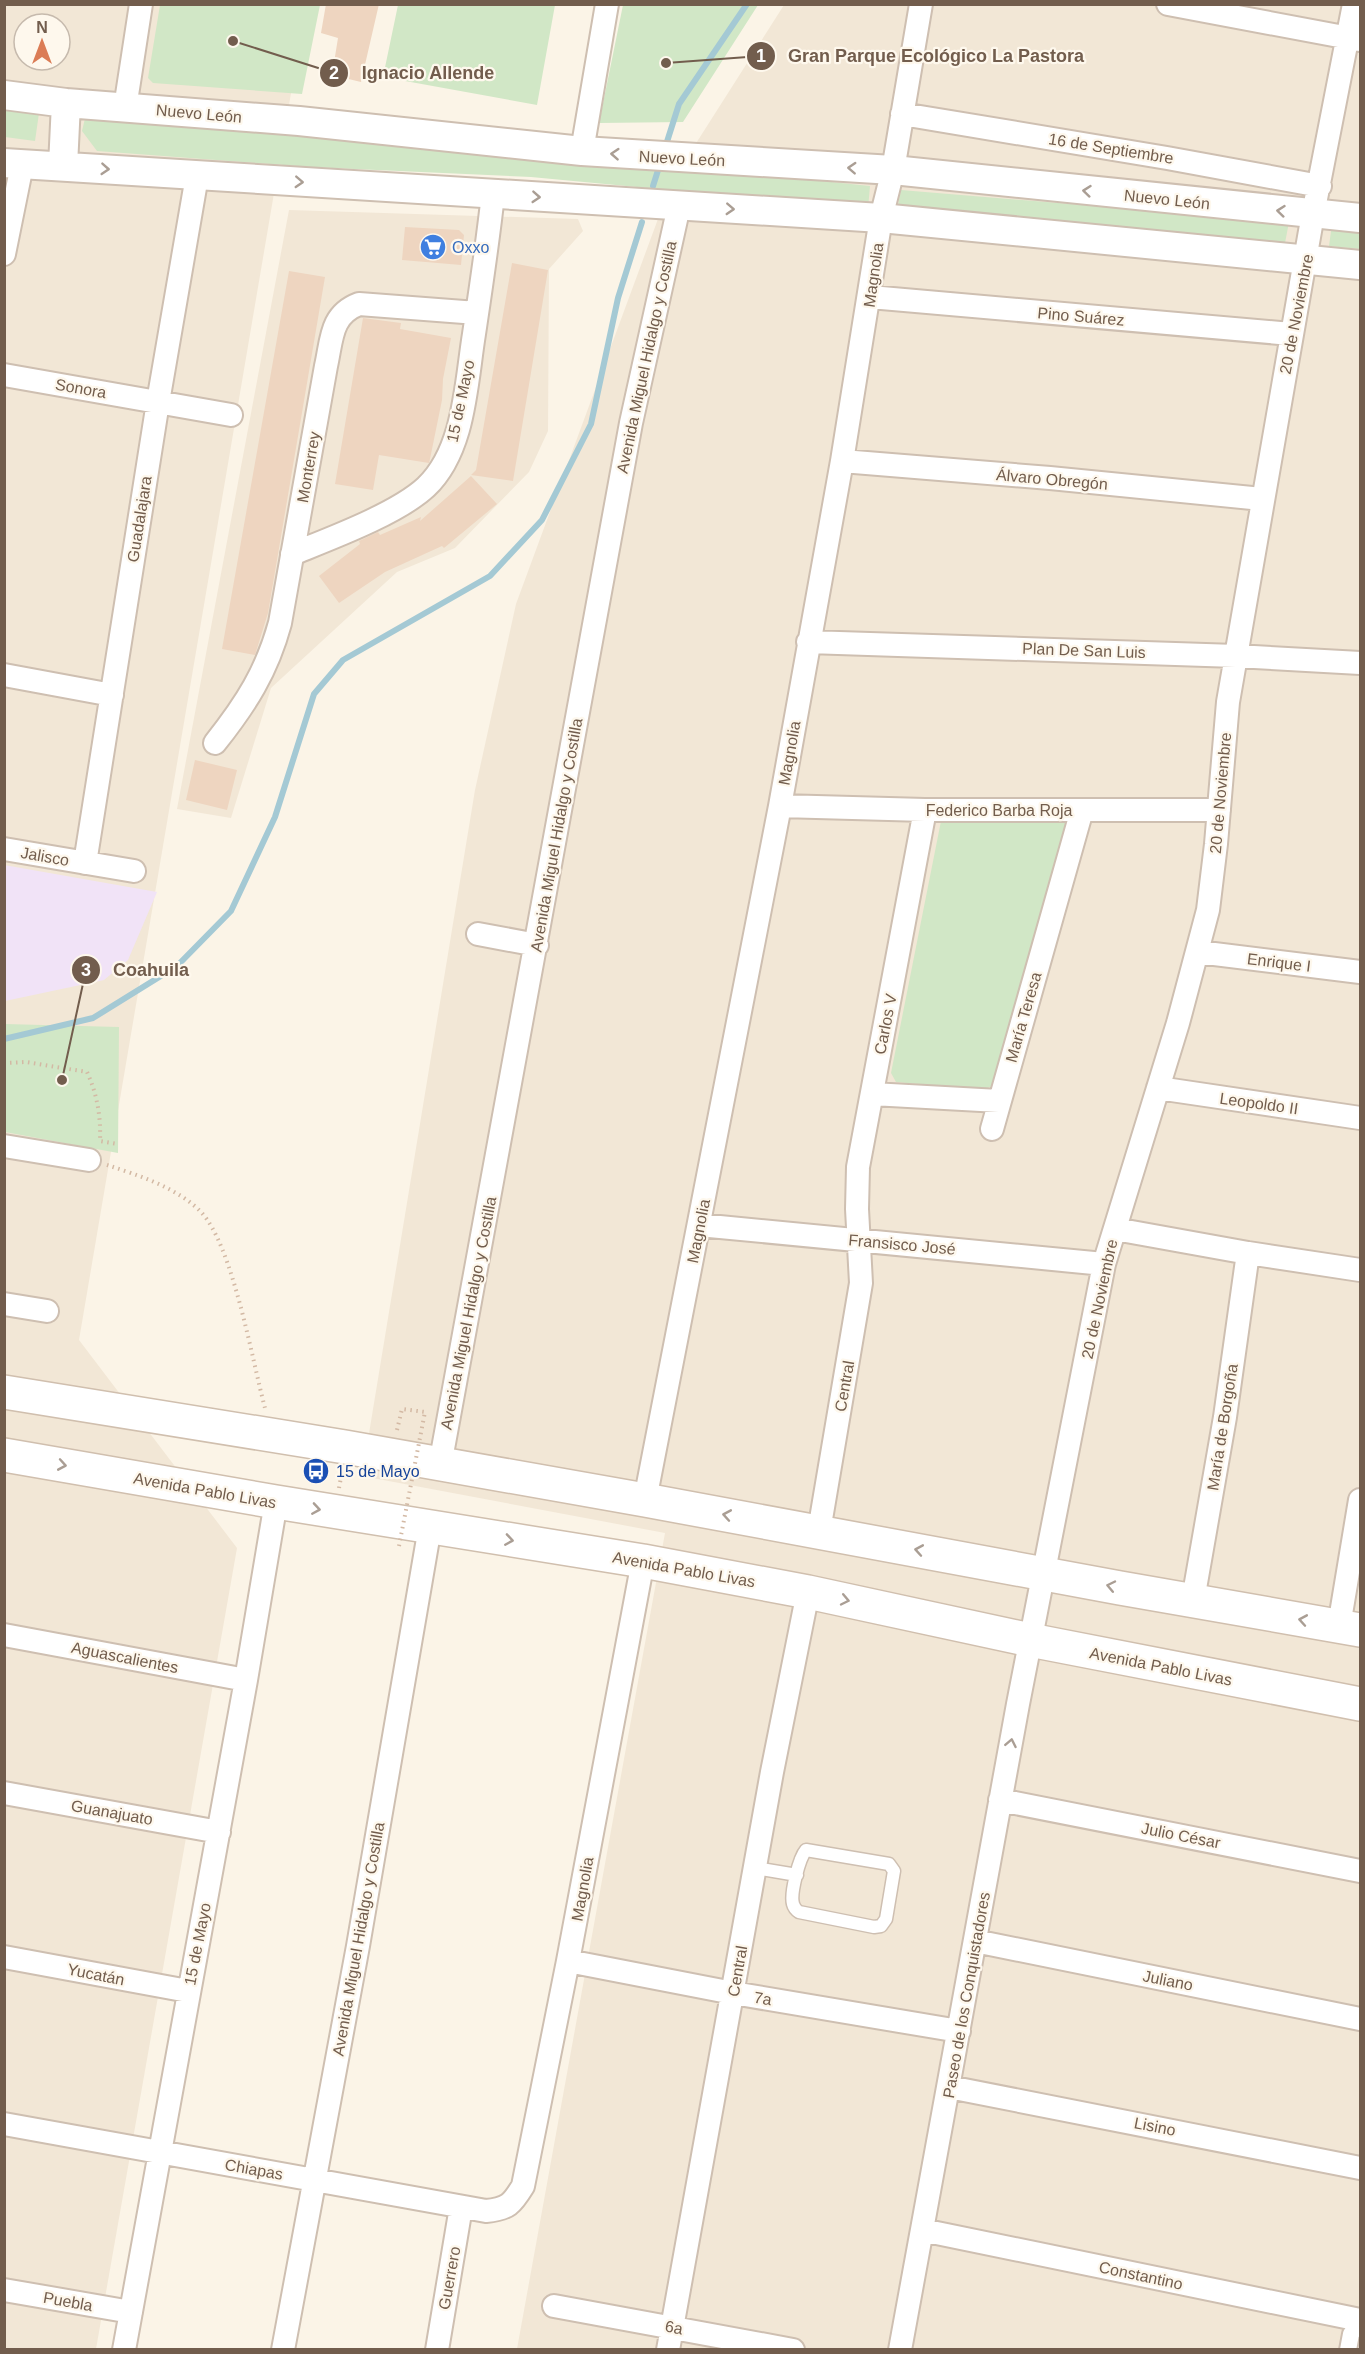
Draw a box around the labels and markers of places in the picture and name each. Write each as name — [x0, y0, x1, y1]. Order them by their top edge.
callout: Gran Parque Ecológico La Pastora — [746, 38, 1096, 74]
callout: Ignacio Allende — [319, 55, 506, 91]
supermarket icon: Oxxo — [418, 232, 448, 262]
place label: Oxxo — [452, 239, 489, 256]
callout: Coahuila — [71, 952, 201, 988]
bus stop icon: 15 de Mayo — [301, 1456, 331, 1486]
place label: 15 de Mayo — [336, 1463, 420, 1480]

